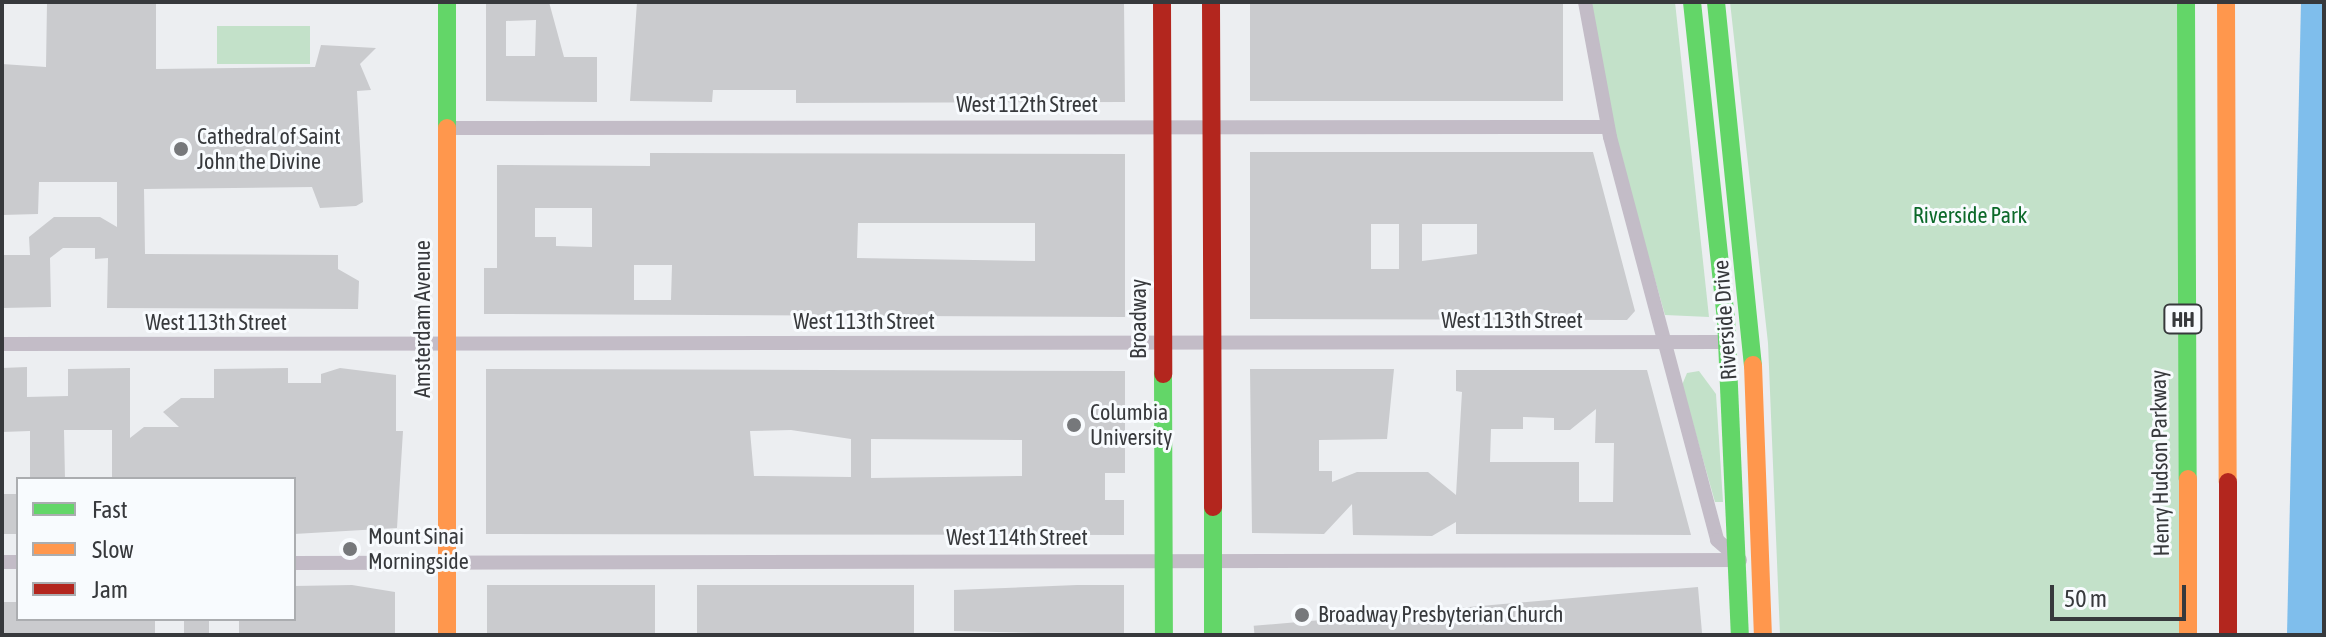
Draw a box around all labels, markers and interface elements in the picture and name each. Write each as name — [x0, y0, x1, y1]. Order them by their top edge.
street label: West 112th Street — [956, 92, 1098, 118]
place label: Cathedral of Saint John the Divine — [197, 123, 341, 174]
marker: Cathedral of Saint John the Divine — [172, 140, 190, 158]
park label: Riverside Park — [1913, 203, 2027, 229]
street label: Amsterdam Avenue — [410, 240, 436, 398]
street label: Riverside Drive — [1708, 259, 1742, 381]
street label: Broadway — [1126, 279, 1152, 359]
road number: HH — [2163, 303, 2203, 335]
street label: West 113th Street — [1441, 308, 1583, 334]
street label: West 113th Street — [793, 309, 935, 335]
street label: West 113th Street — [145, 310, 287, 336]
street label: Henry Hudson Parkway — [2145, 369, 2175, 557]
place label: Columbia University — [1090, 399, 1172, 450]
marker: Columbia University — [1065, 416, 1083, 434]
legend — [16, 477, 296, 621]
text: Fast — [92, 496, 128, 523]
place label: Mount Sinai Morningside — [368, 523, 469, 574]
street label: West 114th Street — [946, 525, 1088, 551]
text: Slow — [92, 536, 134, 563]
marker: Mount Sinai Morningside — [339, 538, 361, 560]
scale bar — [2054, 569, 2190, 619]
text: Jam — [92, 576, 128, 603]
text: 50 m — [2064, 585, 2107, 612]
place label: Broadway Presbyterian Church — [1318, 602, 1563, 628]
marker: Broadway Presbyterian Church — [1293, 606, 1311, 624]

